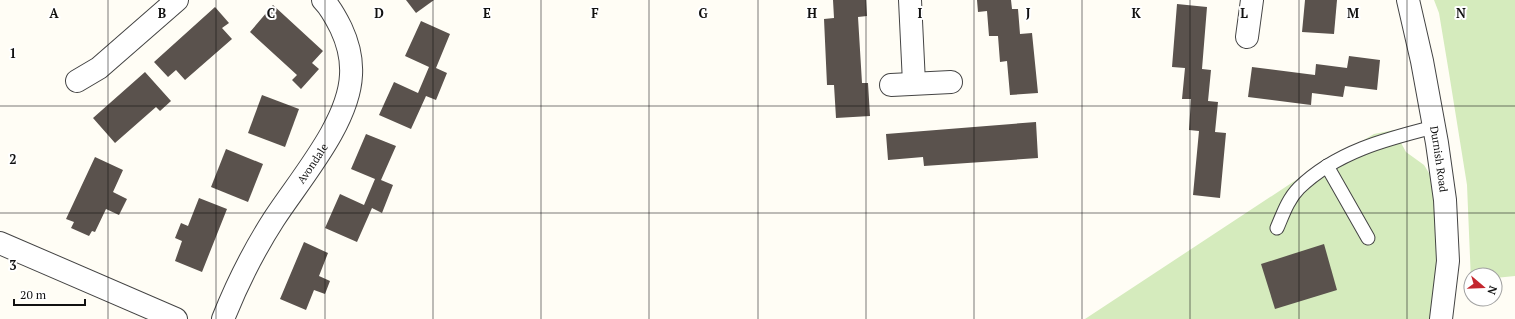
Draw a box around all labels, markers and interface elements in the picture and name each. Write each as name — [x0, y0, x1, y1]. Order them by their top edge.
text: A — [49, 4, 59, 22]
text: B — [158, 4, 166, 22]
text: C — [267, 4, 275, 22]
text: D — [374, 4, 384, 22]
text: E — [483, 4, 491, 22]
text: F — [591, 4, 599, 22]
text: G — [698, 4, 708, 22]
text: H — [807, 4, 817, 22]
text: I — [918, 4, 923, 22]
text: J — [1026, 4, 1031, 22]
text: K — [1131, 4, 1141, 22]
text: L — [1240, 4, 1248, 22]
text: M — [1347, 4, 1359, 22]
text: N — [1456, 4, 1466, 22]
text: 1 — [9, 44, 17, 62]
street label: Durnish Road — [1427, 125, 1451, 193]
street label: Avondale — [294, 140, 331, 186]
text: 2 — [9, 150, 17, 168]
text: 3 — [9, 256, 17, 274]
north arrow — [1463, 267, 1503, 307]
scale bar — [14, 281, 85, 307]
text: N — [1484, 284, 1500, 297]
text: 20 m — [20, 287, 47, 302]

